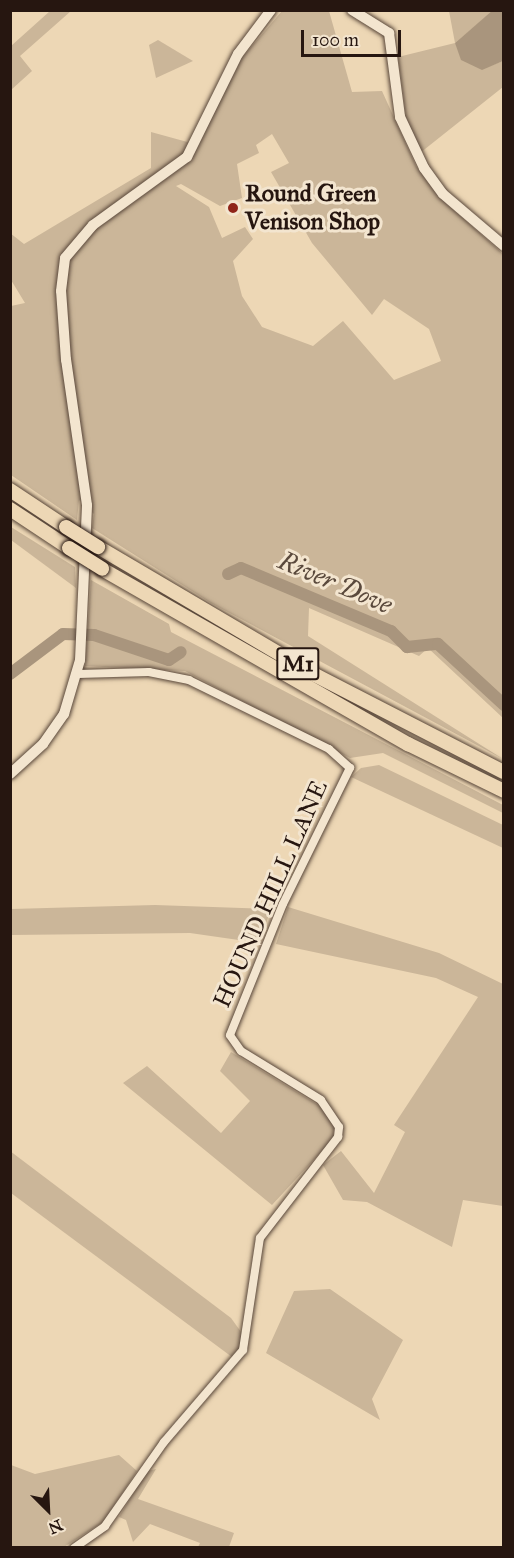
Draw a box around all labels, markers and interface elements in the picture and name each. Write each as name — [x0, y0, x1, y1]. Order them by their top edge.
scale bar — [304, 18, 404, 56]
text: 100 m — [312, 29, 359, 51]
place label: Round Green Venison Shop — [245, 180, 380, 236]
marker: Round Green Venison Shop — [226, 201, 240, 215]
water label: River Dove — [274, 545, 396, 621]
road number: M1 — [276, 645, 320, 683]
street label: HOUND HILL LANE — [208, 776, 334, 1012]
north arrow — [18, 1480, 78, 1540]
text: N — [45, 1515, 66, 1538]

